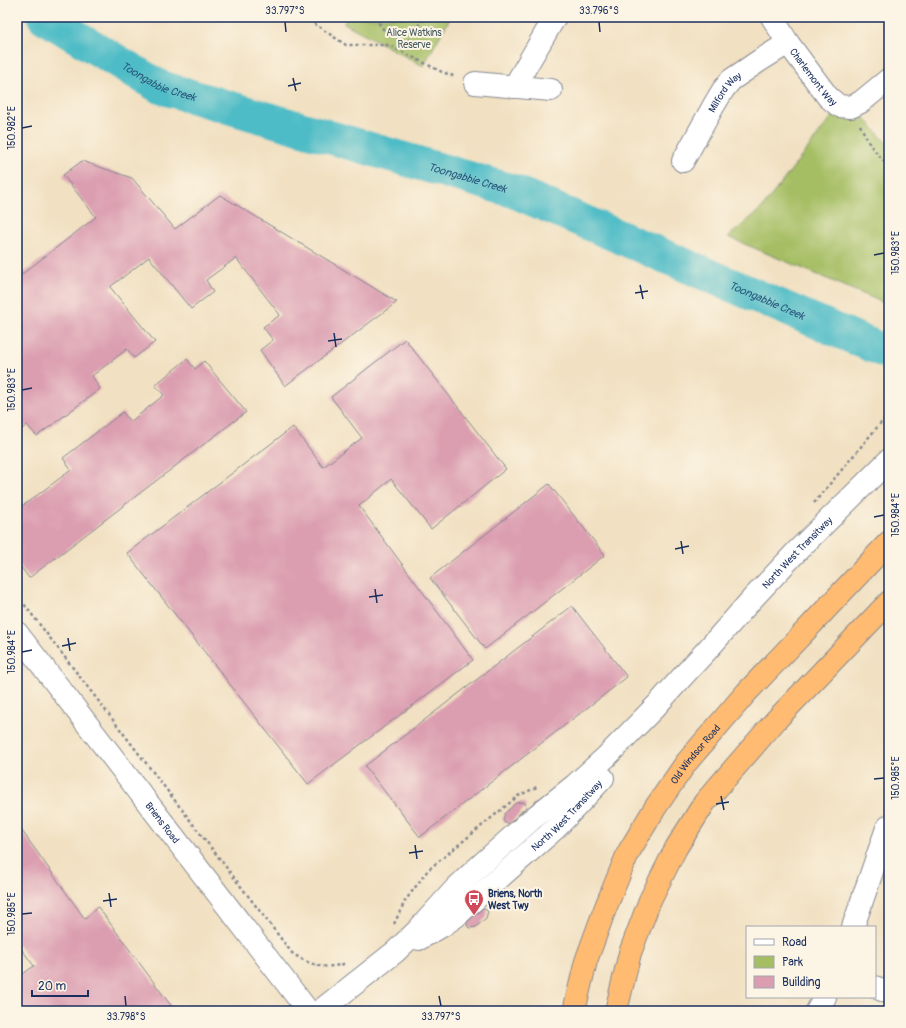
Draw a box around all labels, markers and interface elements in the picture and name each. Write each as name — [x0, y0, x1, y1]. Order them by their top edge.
text: 33.797°S — [265, 5, 305, 17]
text: 33.796°S — [579, 5, 619, 17]
park label: Alice Watkins Reserve — [386, 27, 442, 51]
street label: Charlemont Way — [787, 46, 840, 109]
water label: Toongabbie Creek — [119, 59, 198, 105]
street label: Milford Way — [706, 69, 744, 115]
text: 150.982°E — [6, 106, 18, 150]
water label: Toongabbie Creek — [427, 160, 509, 196]
text: 150.983°E — [890, 231, 902, 275]
water label: Toongabbie Creek — [727, 279, 808, 323]
text: 150.983°E — [6, 368, 18, 412]
text: 150.984°E — [890, 493, 902, 537]
street label: North West Transitway — [760, 514, 836, 591]
text: 150.984°E — [6, 630, 18, 674]
street label: Old Windsor Road — [668, 722, 723, 787]
text: 150.985°E — [890, 756, 902, 800]
street label: North West Transitway — [529, 778, 605, 854]
street label: Briens Road — [142, 800, 182, 846]
bus stop icon: Briens, North West Twy — [463, 888, 485, 916]
place label: Briens, North West Twy — [488, 888, 543, 912]
text: 150.985°E — [6, 892, 18, 936]
legend — [746, 926, 876, 998]
text: Road — [782, 935, 807, 950]
text: Park — [782, 955, 803, 970]
scale bar — [32, 972, 88, 998]
text: Building — [782, 975, 821, 990]
text: 20 m — [38, 979, 67, 994]
text: 33.798°S — [106, 1011, 146, 1023]
text: 33.797°S — [421, 1011, 461, 1023]

